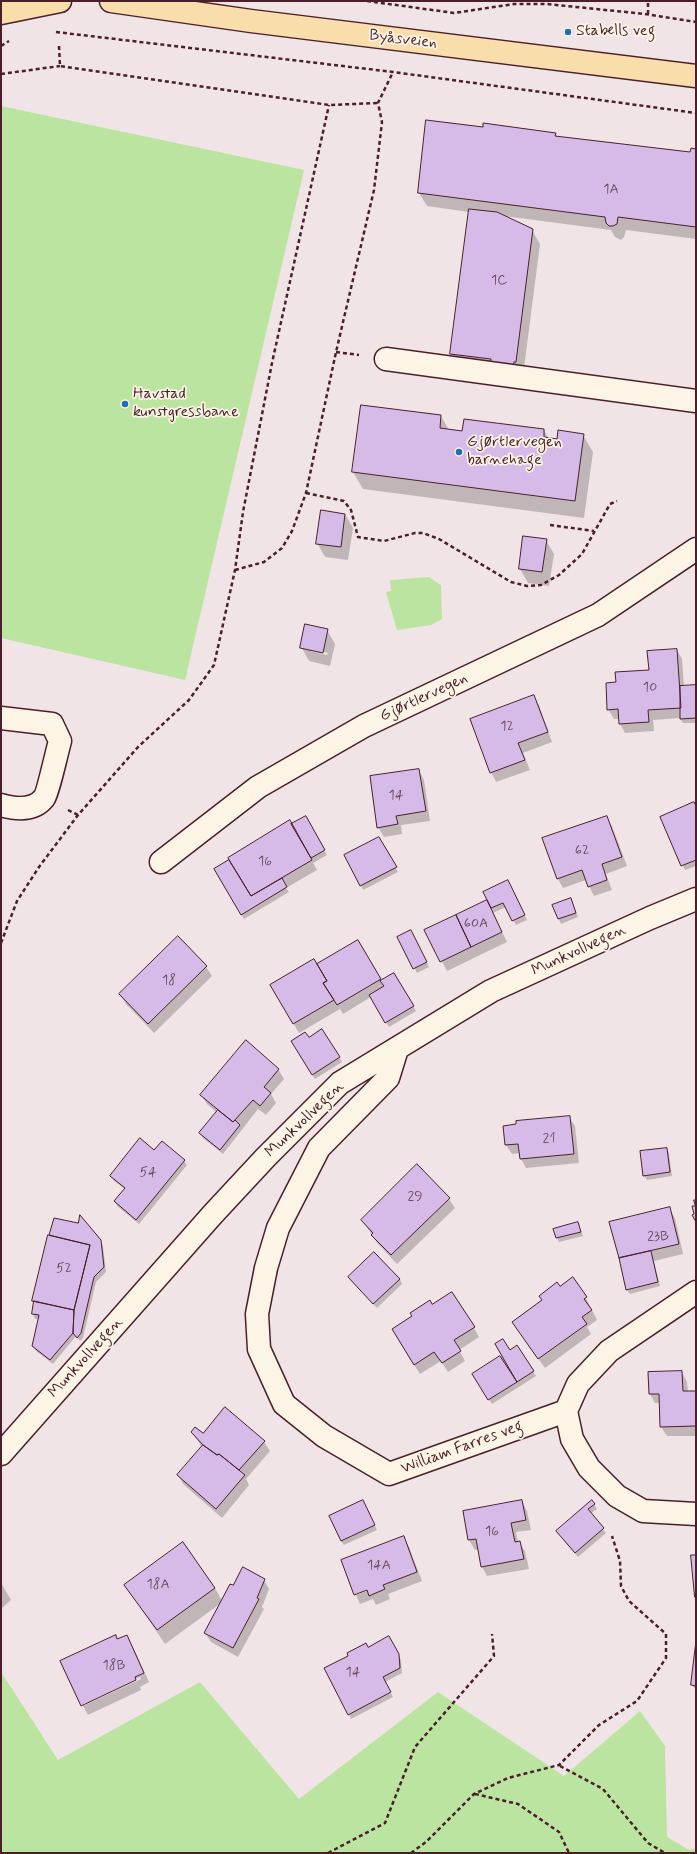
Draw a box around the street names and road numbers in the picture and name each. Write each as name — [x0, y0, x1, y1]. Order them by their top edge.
street label: Byåsveien — [368, 26, 438, 54]
street label: Gjørtlervegen — [377, 669, 471, 727]
street label: Munkvollvegen — [529, 921, 629, 981]
street label: Munkvollvegen — [262, 1078, 348, 1162]
street label: Munkvollvegen — [45, 1314, 127, 1402]
street label: William Farres veg — [399, 1417, 525, 1479]

